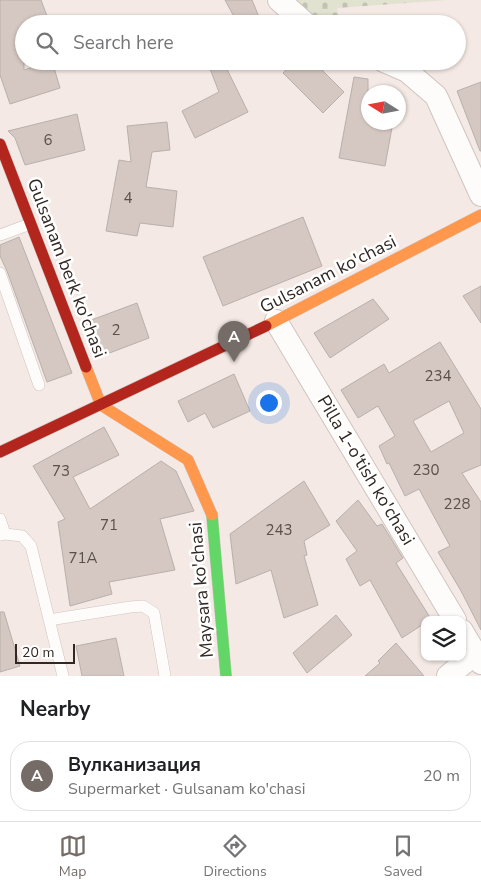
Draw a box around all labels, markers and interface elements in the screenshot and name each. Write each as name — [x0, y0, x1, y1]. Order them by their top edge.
search box — [15, 15, 466, 70]
icon: search — [33, 29, 61, 57]
text: Search here — [73, 30, 174, 56]
north arrow — [361, 85, 406, 130]
house number: 6 — [43, 130, 53, 150]
street label: Gulsanam berk ko'chasi — [22, 175, 112, 361]
house number: 4 — [123, 188, 133, 208]
street label: Gulsanam ko'chasi — [256, 229, 400, 319]
house number: 2 — [111, 320, 121, 340]
pin: A — [218, 321, 250, 362]
house number: 234 — [424, 366, 452, 386]
your location — [256, 390, 282, 416]
street label: Pilla 1-o'tish ko'chasi — [312, 391, 420, 549]
house number: 230 — [412, 460, 440, 480]
house number: 73 — [52, 461, 70, 481]
house number: 228 — [443, 494, 471, 514]
house number: 71 — [100, 515, 118, 535]
house number: 243 — [265, 520, 293, 540]
street label: Maysara ko'chasi — [183, 521, 219, 659]
house number: 71A — [69, 548, 98, 568]
map controls — [421, 616, 466, 661]
button: layers — [421, 616, 466, 661]
scale bar — [15, 641, 75, 664]
text: 20 m — [22, 643, 54, 662]
text: Nearby — [20, 695, 90, 723]
text: Вулканизация — [68, 752, 201, 778]
text: A — [31, 765, 43, 787]
text: 20 m — [423, 765, 460, 787]
text: Supermarket · Gulsanam ko'chasi — [68, 778, 305, 800]
tab: Map — [59, 832, 87, 881]
tab: Directions — [204, 832, 267, 881]
tab: Saved — [384, 832, 422, 881]

